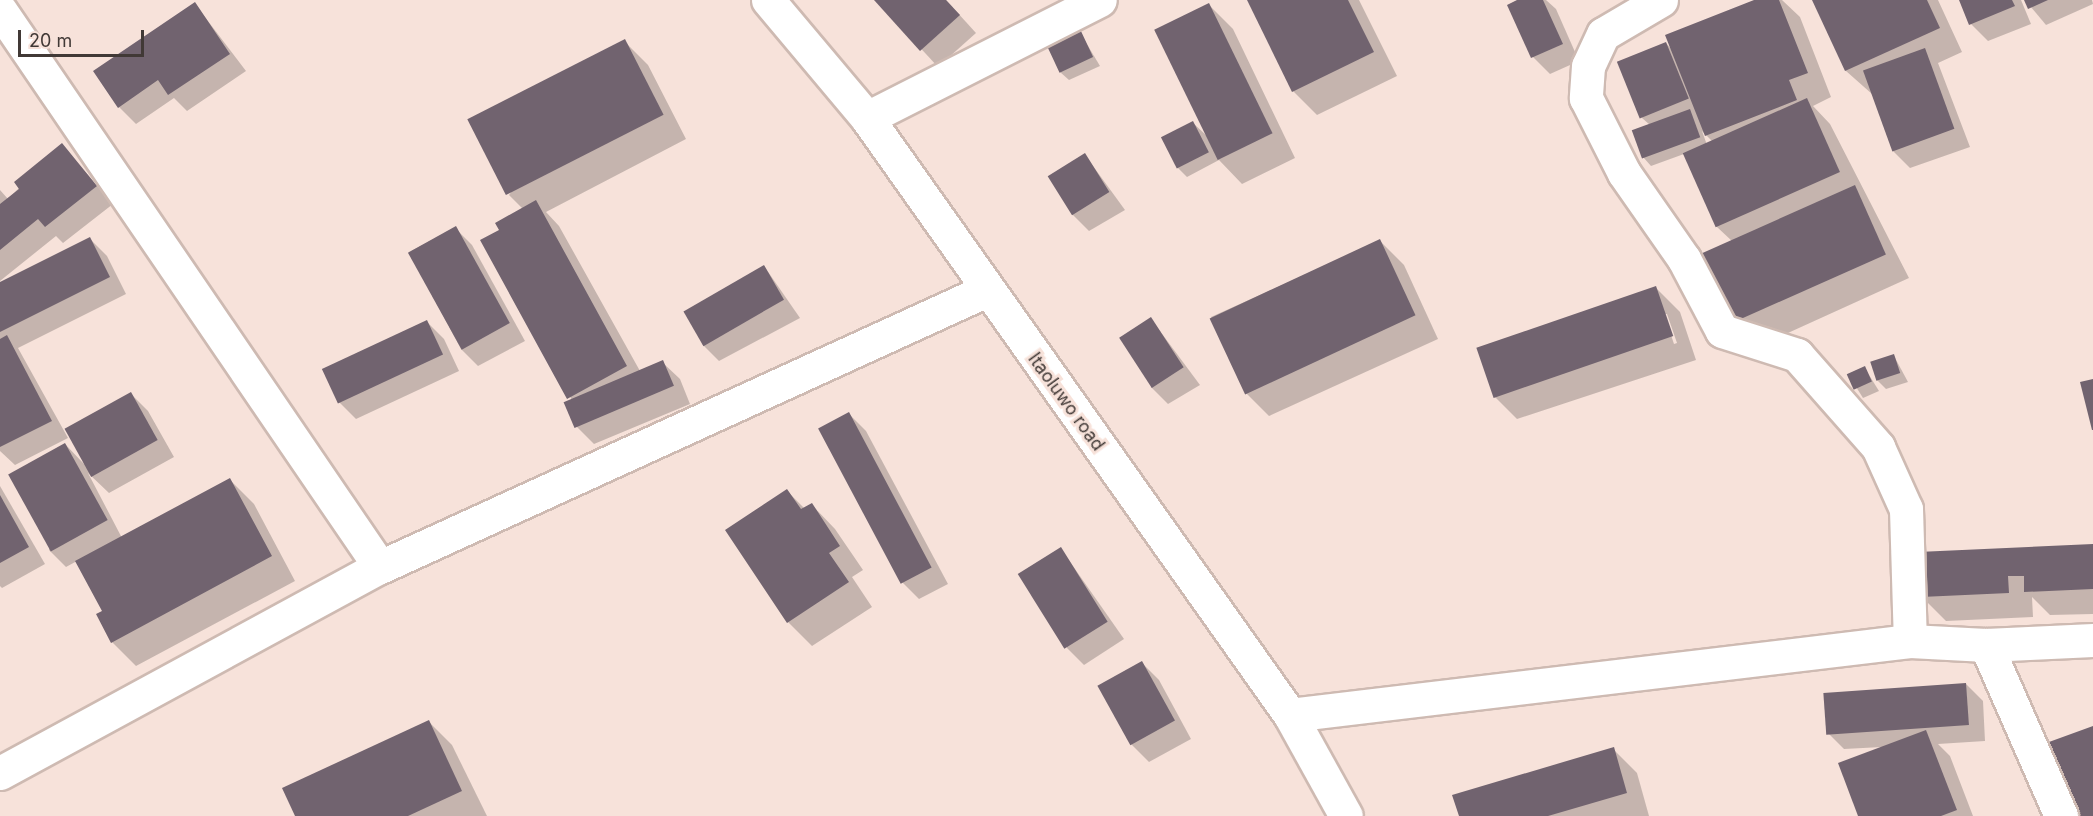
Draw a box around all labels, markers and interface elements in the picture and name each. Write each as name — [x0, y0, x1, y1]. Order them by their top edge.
scale bar — [21, 18, 147, 56]
text: 20 m — [29, 30, 72, 51]
street label: Itaoluwo road — [1023, 349, 1109, 455]

